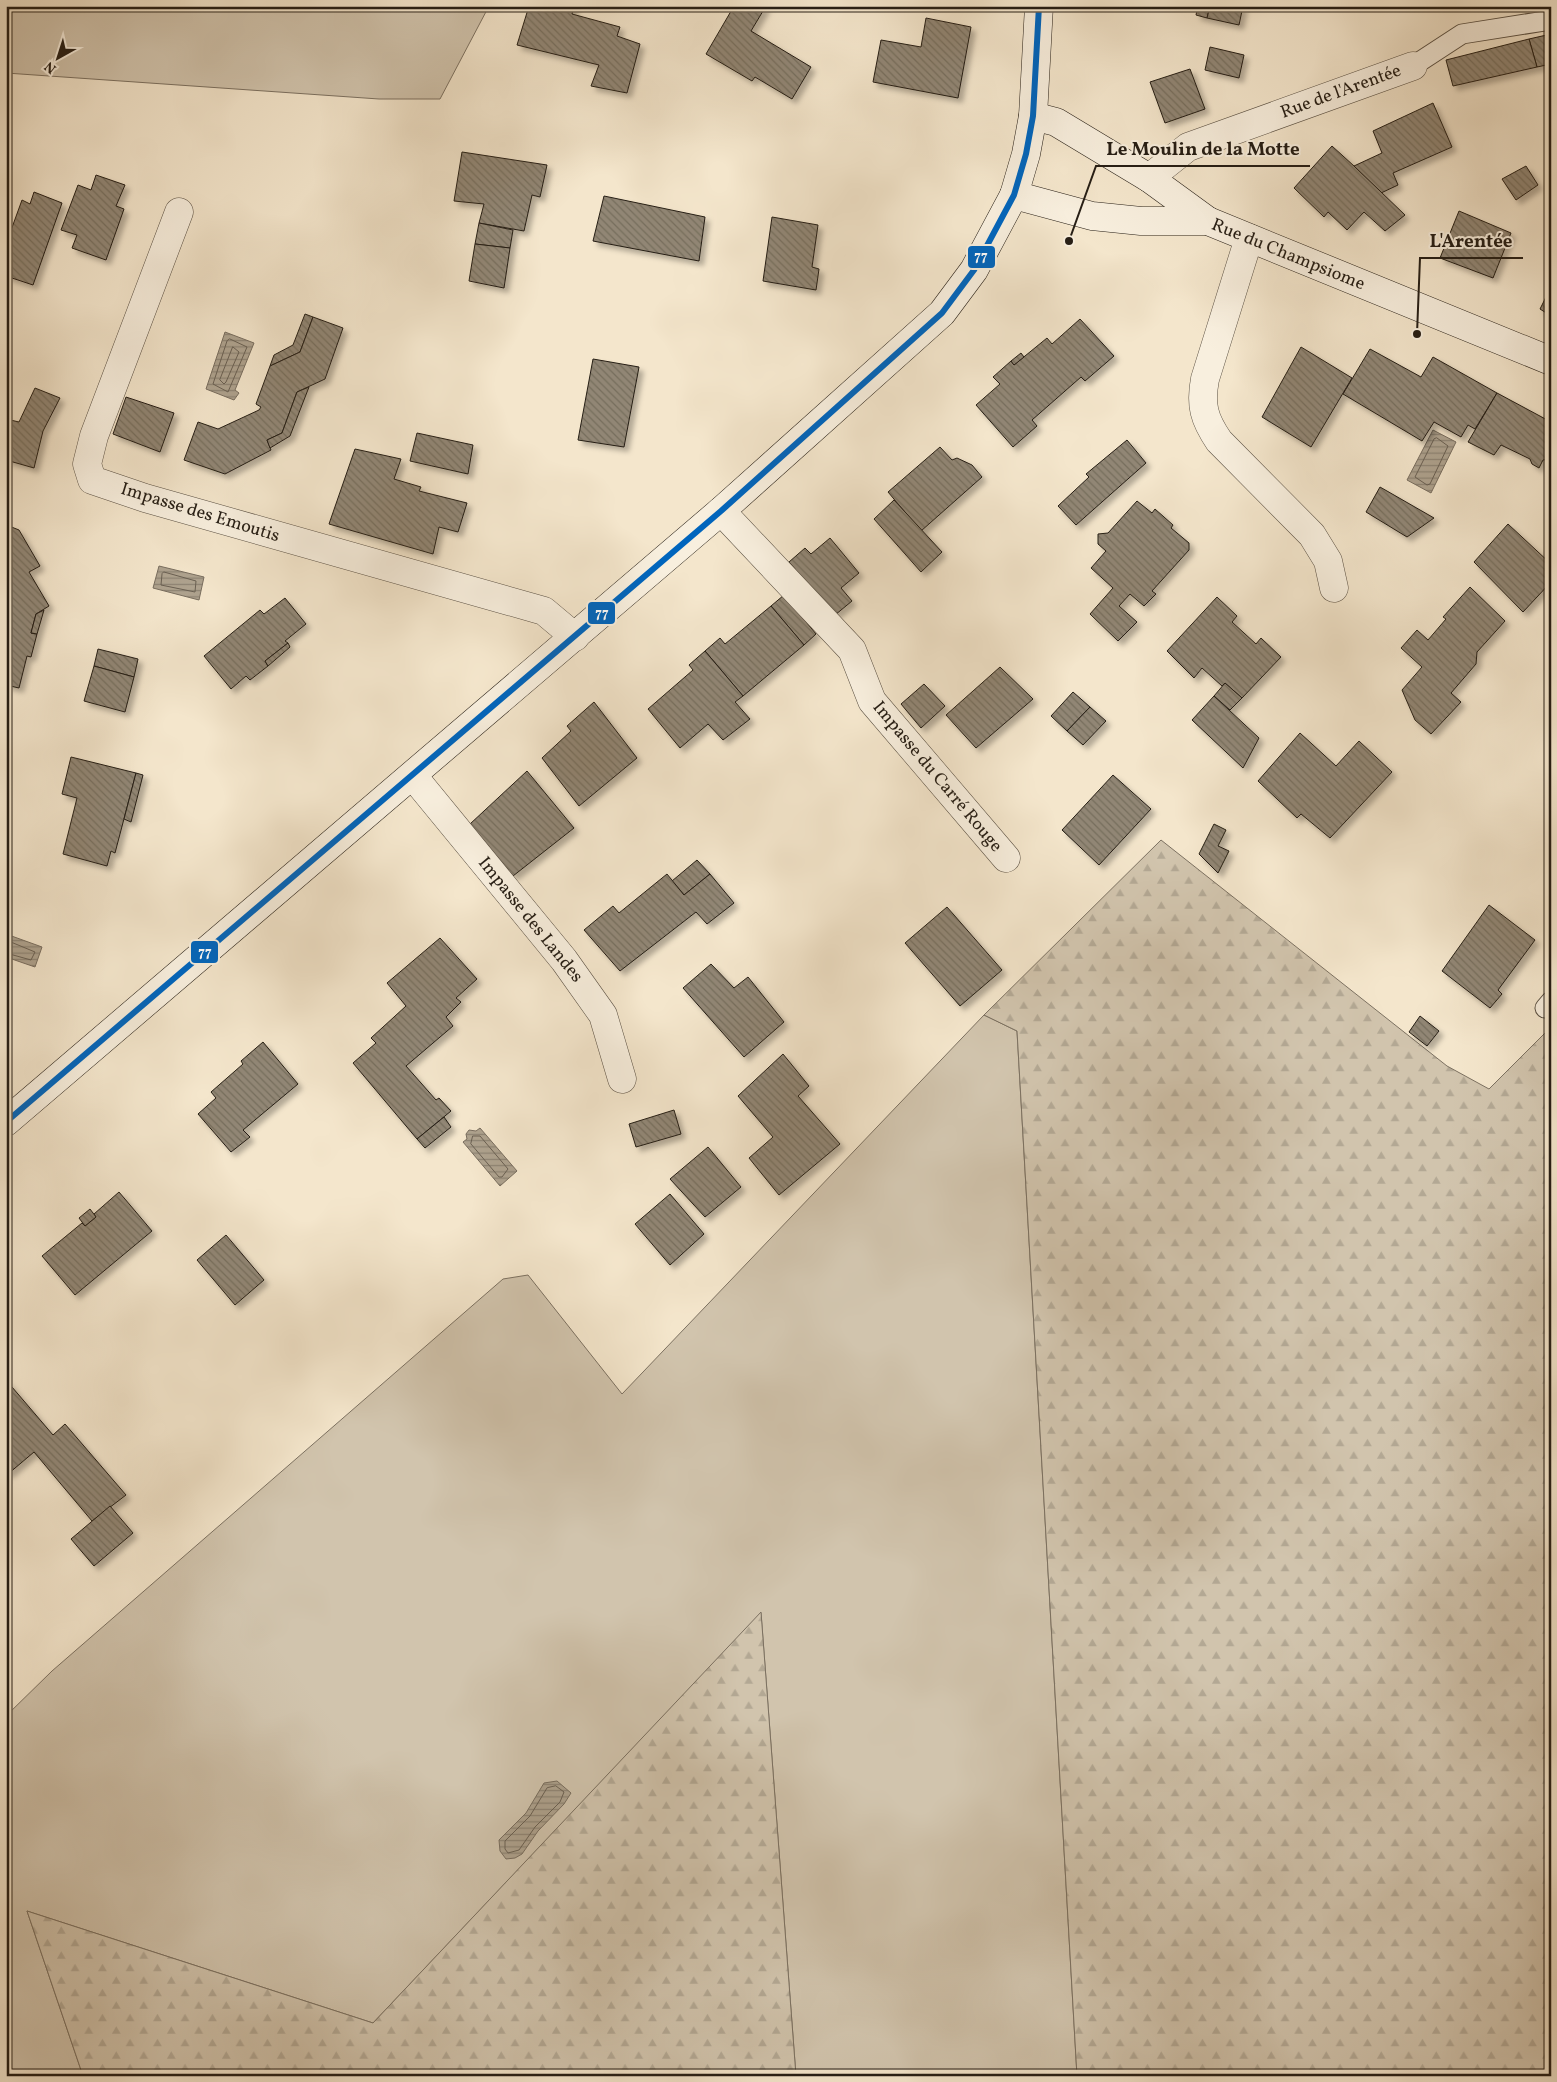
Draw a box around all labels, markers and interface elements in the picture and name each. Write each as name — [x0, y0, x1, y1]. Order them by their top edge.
north arrow — [32, 32, 82, 82]
text: N — [41, 56, 61, 78]
street label: Rue de l'Arentée — [1277, 59, 1405, 125]
callout: Le Moulin de la Motte — [1096, 132, 1310, 166]
text: Le Moulin de la Motte — [1106, 137, 1300, 163]
street label: Rue du Champsiome — [1208, 213, 1368, 297]
callout: L'Arentée — [1420, 224, 1523, 258]
text: L'Arentée — [1429, 229, 1513, 255]
line badge: 77 — [967, 245, 996, 269]
text: 77 — [974, 248, 988, 267]
street label: Impasse des Emoutis — [117, 477, 283, 549]
line badge: 77 — [587, 601, 616, 625]
text: 77 — [595, 605, 609, 624]
street label: Impasse du Carré Rouge — [866, 696, 1008, 858]
street label: Impasse des Landes — [471, 852, 589, 988]
line badge: 77 — [190, 940, 219, 964]
text: 77 — [198, 944, 212, 963]

